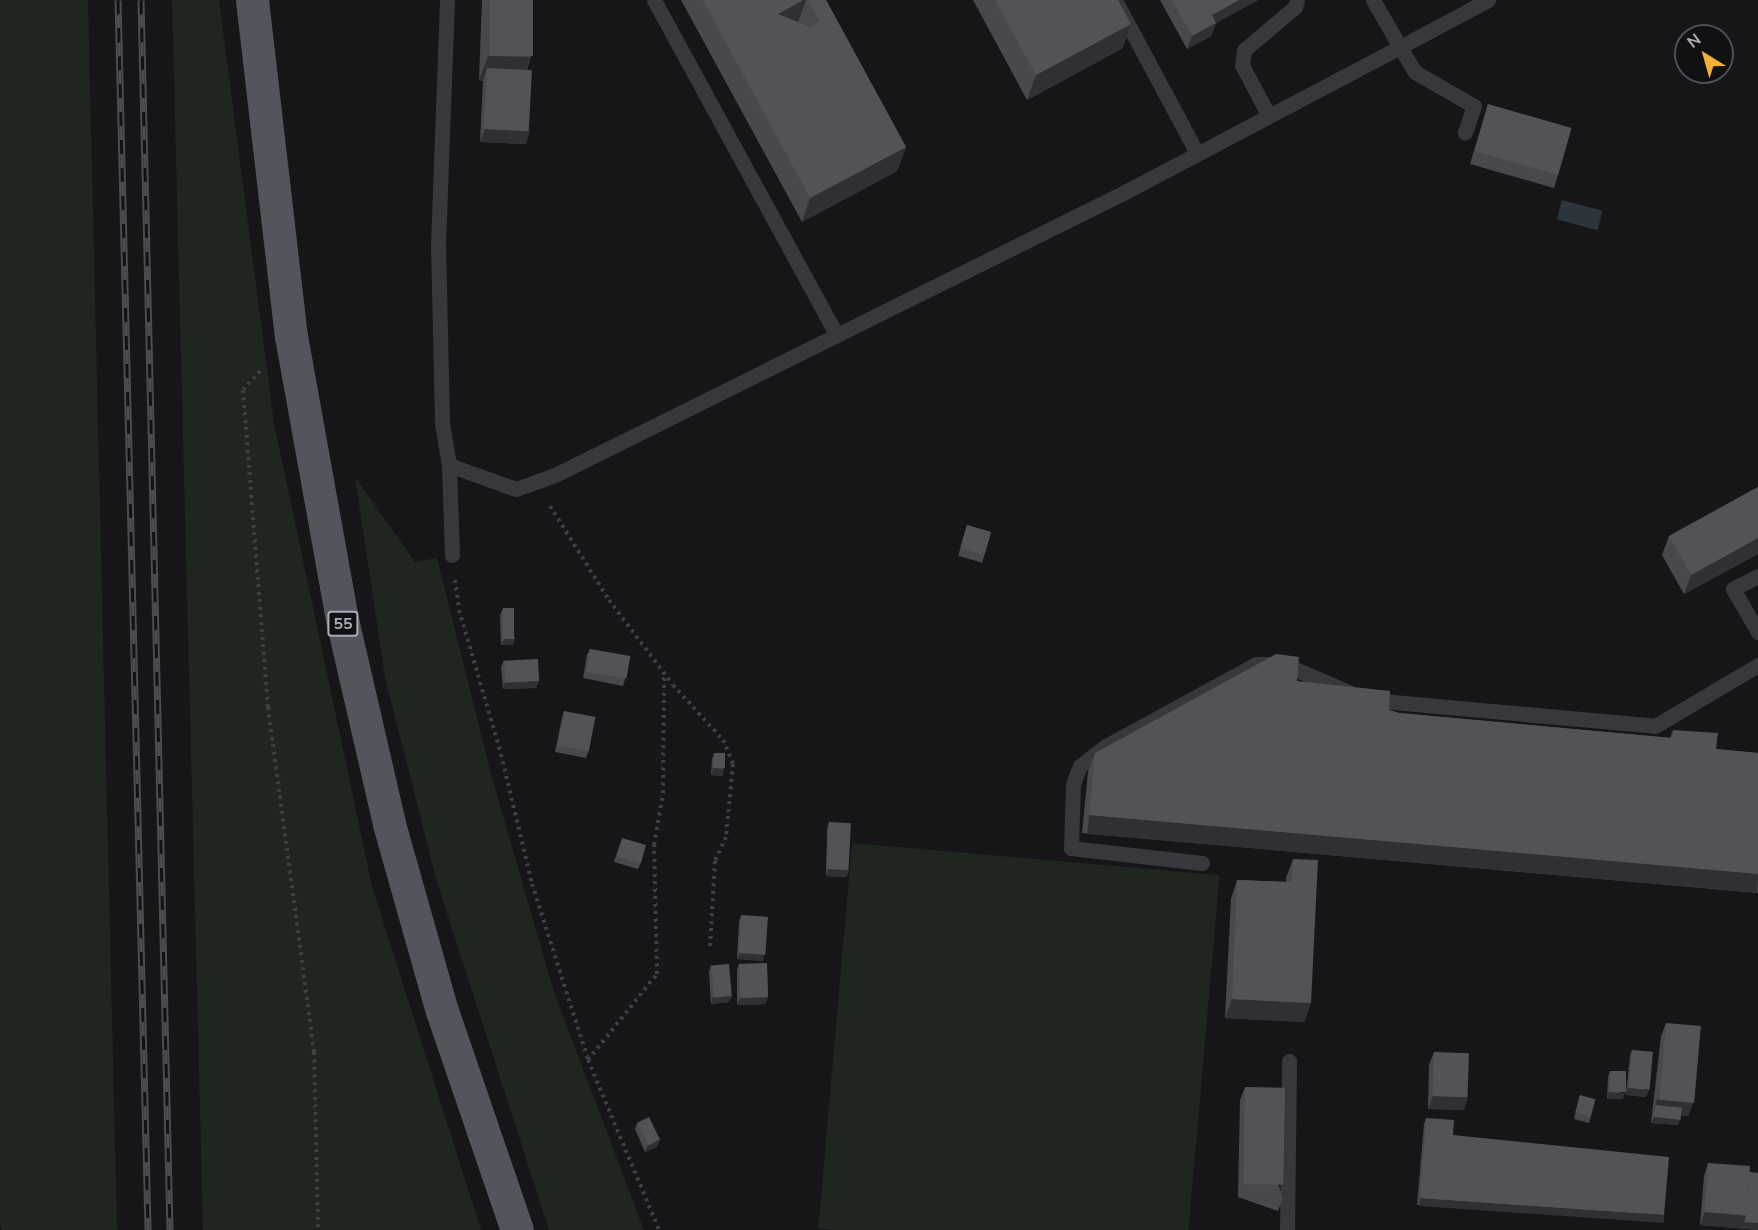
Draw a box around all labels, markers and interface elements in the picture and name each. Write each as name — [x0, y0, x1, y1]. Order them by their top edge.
north arrow — [1674, 24, 1734, 84]
text: N — [1683, 29, 1706, 54]
road number: 55 — [326, 611, 360, 637]

